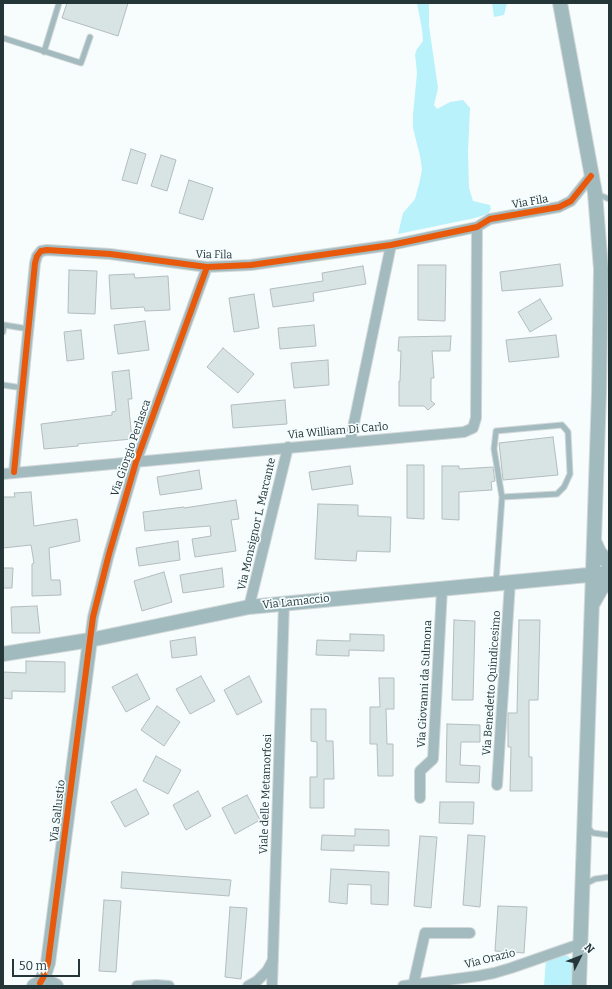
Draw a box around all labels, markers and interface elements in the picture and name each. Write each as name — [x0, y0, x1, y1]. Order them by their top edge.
street label: Via Fila — [511, 192, 549, 212]
street label: Via Fila — [195, 248, 233, 262]
street label: Via Giorgio Perlasca — [108, 398, 154, 498]
street label: Via William Di Carlo — [287, 420, 389, 442]
street label: Via Monsignor L. Marcante — [235, 457, 279, 591]
street label: Via Lamaccio — [262, 592, 330, 612]
street label: Via Benedetto Quindicesimo — [480, 610, 504, 756]
street label: Via Giovanni da Sulmona — [415, 620, 435, 748]
street label: Viale delle Metamorfosi — [257, 734, 275, 854]
street label: Via Sallustio — [48, 779, 68, 843]
north arrow — [560, 937, 600, 977]
text: N — [582, 941, 597, 956]
street label: Via Orazio — [463, 946, 517, 972]
scale bar — [14, 951, 82, 977]
text: 50 m — [19, 959, 47, 973]

